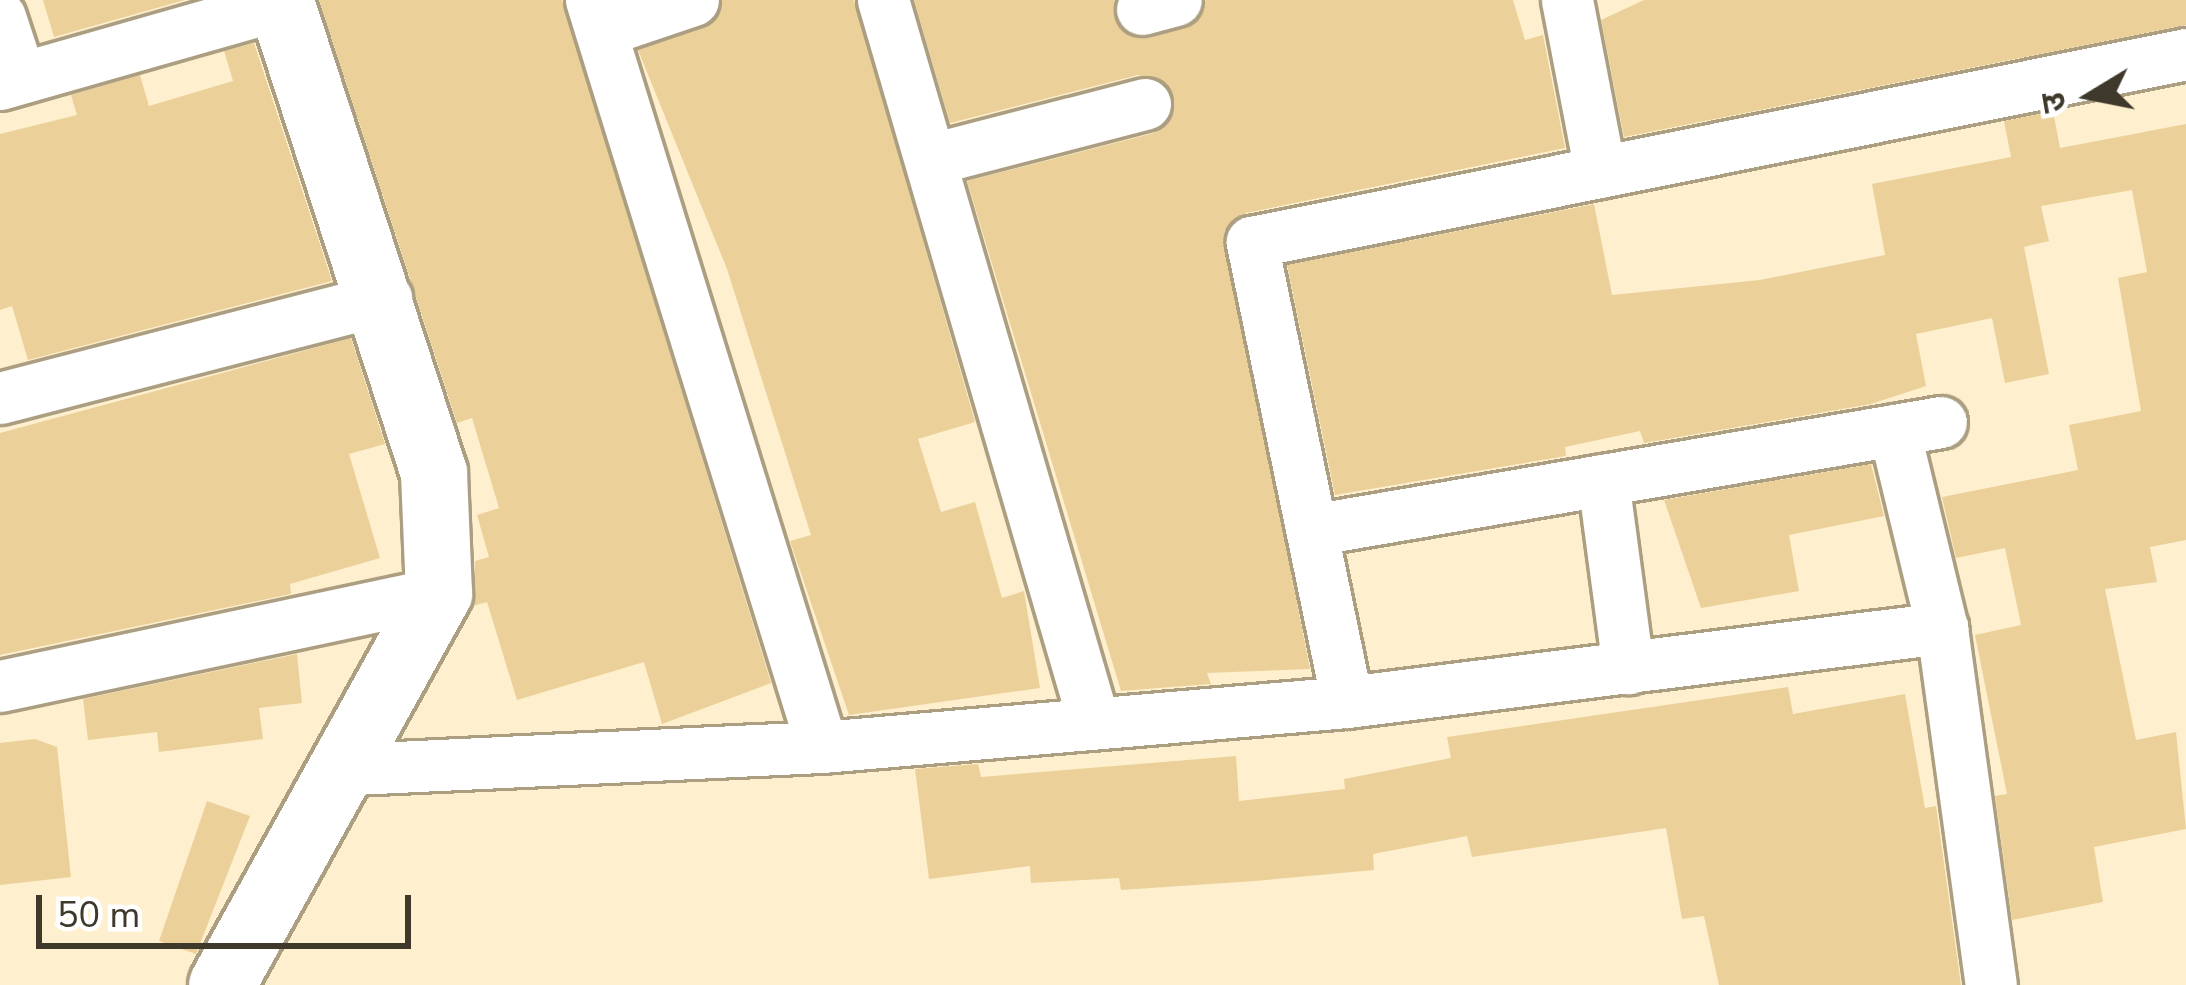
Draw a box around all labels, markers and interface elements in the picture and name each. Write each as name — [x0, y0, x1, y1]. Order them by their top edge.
north arrow — [2030, 36, 2150, 156]
text: उ — [2030, 89, 2078, 116]
scale bar — [42, 871, 417, 945]
text: 50 m — [57, 891, 140, 940]

